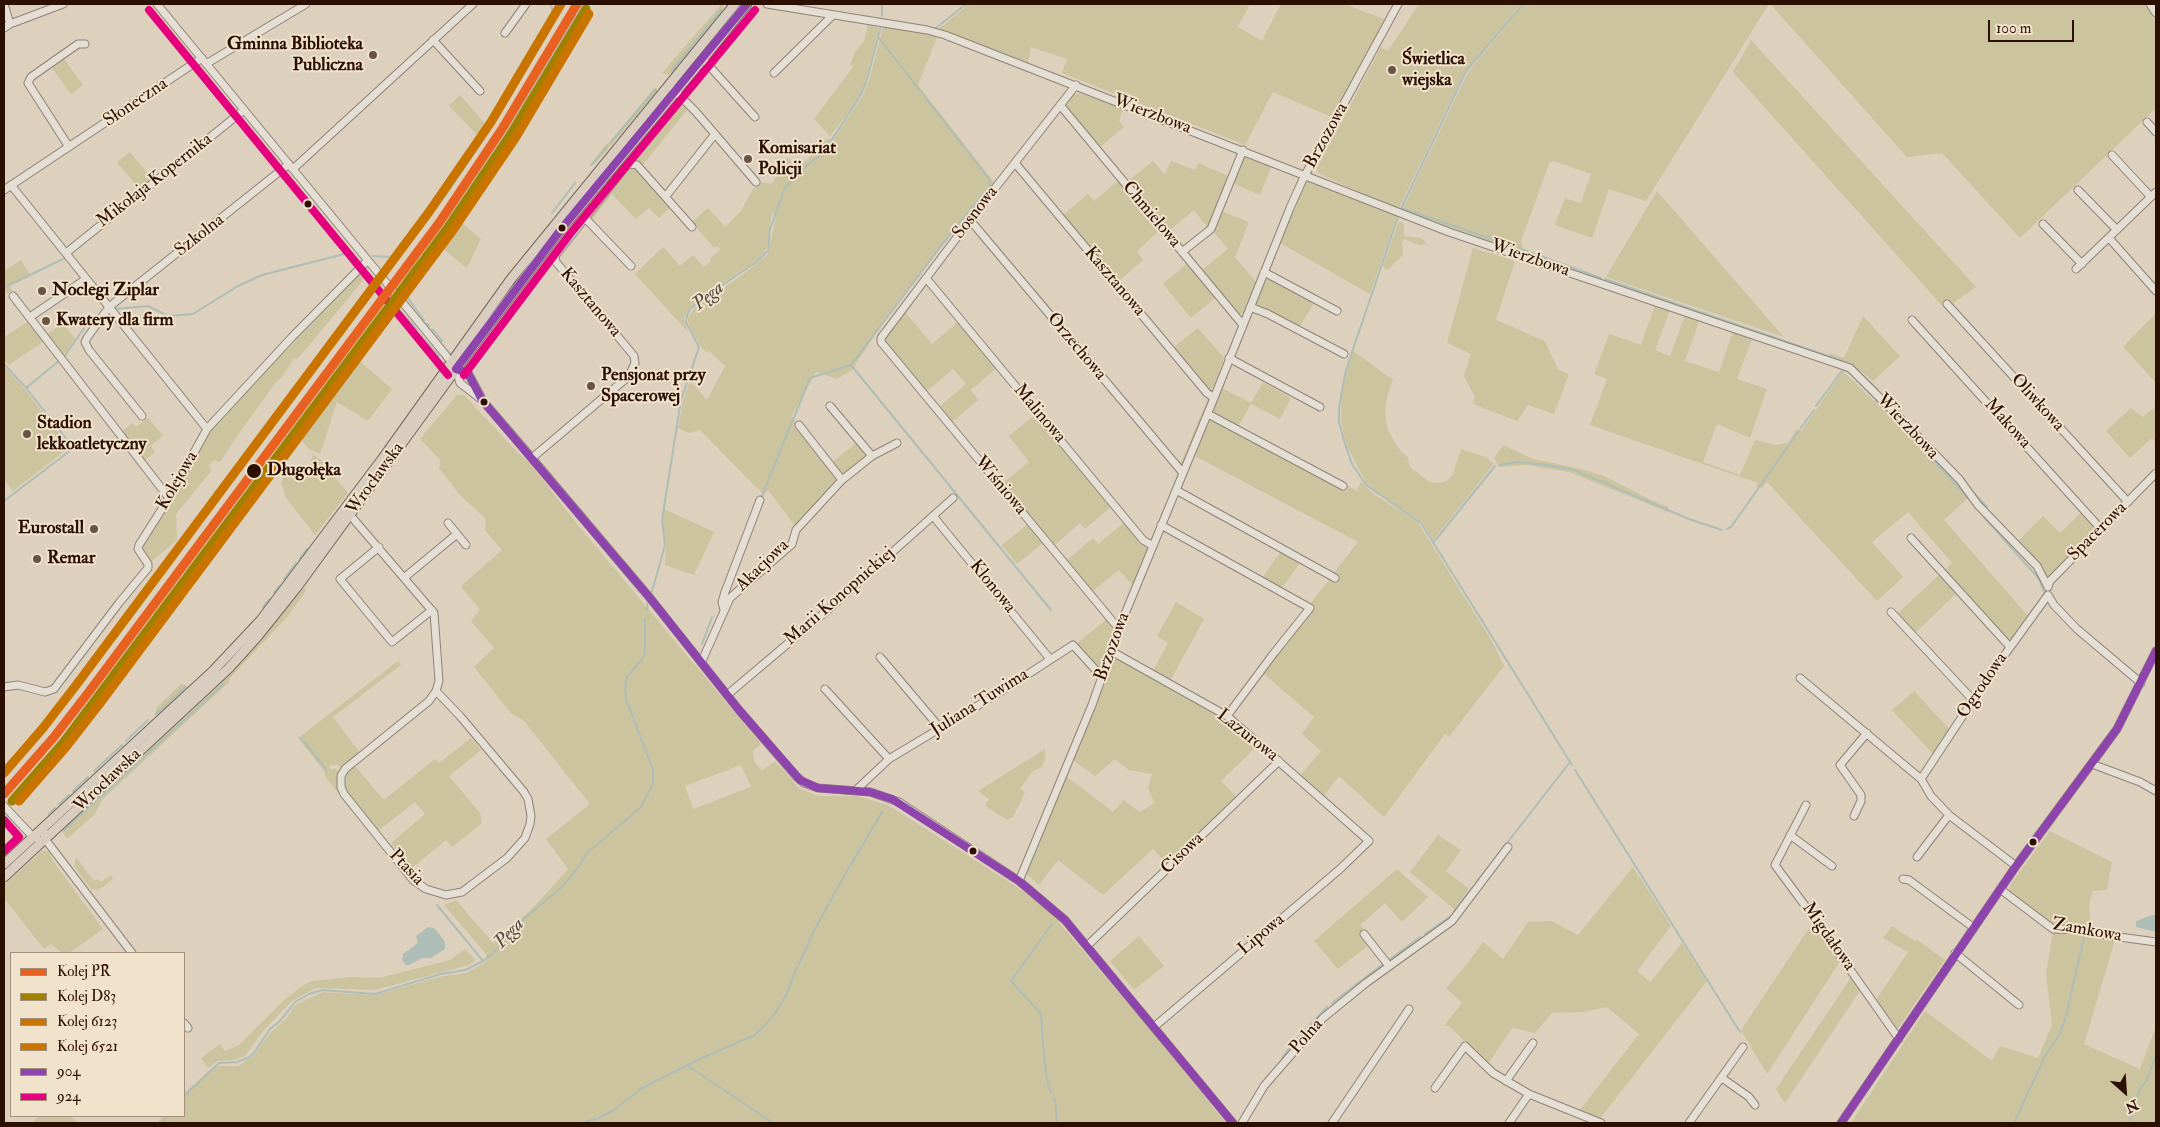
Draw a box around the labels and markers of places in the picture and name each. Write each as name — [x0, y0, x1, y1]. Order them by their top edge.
place label: Gminna Biblioteka Publiczna — [227, 34, 363, 76]
marker: Gminna Biblioteka Publiczna — [367, 49, 379, 61]
place label: Świetlica wiejska — [1402, 49, 1465, 92]
marker: Świetlica wiejska — [1386, 64, 1398, 76]
place label: Komisariat Policji — [758, 138, 836, 180]
marker: Komisariat Policji — [742, 153, 754, 165]
unlabelled marker — [303, 199, 313, 209]
unlabelled marker — [557, 223, 567, 233]
place label: Noclegi Ziplar — [52, 280, 159, 302]
marker: Noclegi Ziplar — [36, 285, 48, 297]
place label: Kwatery dla firm — [56, 310, 173, 332]
marker: Kwatery dla firm — [40, 315, 52, 327]
place label: Pensjonat przy Spacerowej — [601, 365, 706, 408]
marker: Pensjonat przy Spacerowej — [585, 380, 597, 392]
unlabelled marker — [479, 397, 489, 407]
place label: Stadion lekkoatletyczny — [37, 413, 146, 456]
marker: Stadion lekkoatletyczny — [21, 428, 33, 440]
place label: Długołęka — [267, 460, 341, 482]
marker: Długołęka — [245, 462, 263, 480]
place label: Eurostall — [18, 518, 84, 540]
marker: Eurostall — [88, 523, 100, 535]
place label: Remar — [47, 548, 95, 570]
marker: Remar — [31, 553, 43, 565]
unlabelled marker — [2028, 837, 2038, 847]
unlabelled marker — [968, 846, 978, 856]

